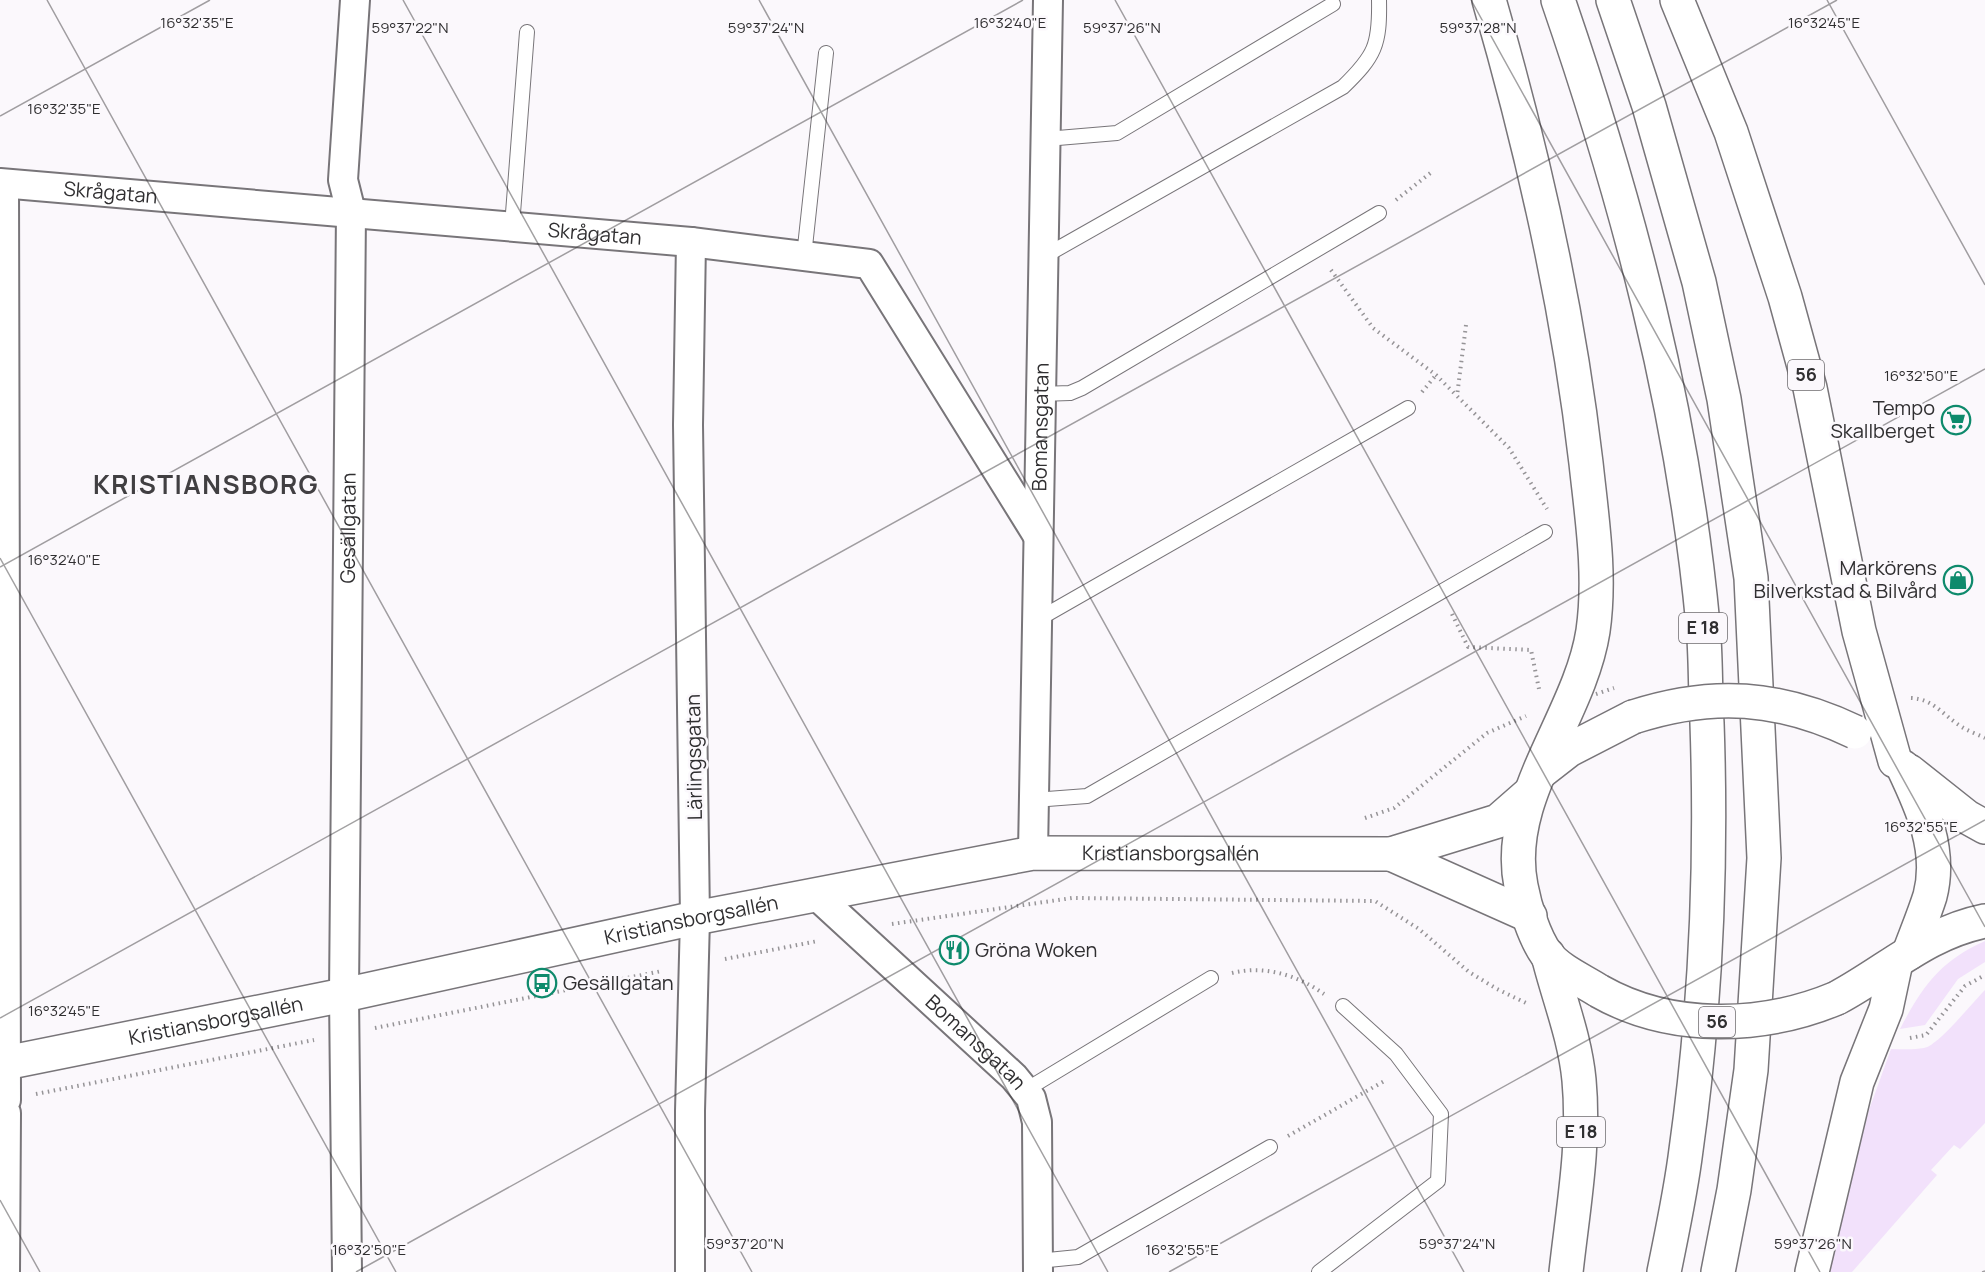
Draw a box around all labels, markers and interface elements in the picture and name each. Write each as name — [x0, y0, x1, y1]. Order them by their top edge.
text: 16°32'35"E — [160, 12, 234, 33]
text: 16°32'40"E — [974, 12, 1046, 33]
text: 16°32'45"E — [1788, 12, 1860, 33]
text: 59°37'22"N — [372, 17, 449, 38]
text: 59°37'24"N — [728, 17, 804, 38]
text: 59°37'26"N — [1083, 17, 1161, 38]
text: 59°37'28"N — [1439, 17, 1517, 38]
text: 16°32'35"E — [27, 98, 101, 119]
street label: Skrågatan — [63, 174, 159, 209]
street label: Skrågatan — [547, 216, 643, 251]
road number: 56 — [1788, 360, 1824, 390]
street label: Bomansgatan — [1025, 363, 1055, 492]
text: 16°32'50"E — [1884, 365, 1958, 386]
place label: Tempo Skallberget — [1830, 394, 1935, 444]
supermarket icon: Tempo Skallberget — [1940, 404, 1972, 436]
district label: KRISTIANSBORG — [93, 466, 319, 502]
street label: Gesällgatan — [334, 473, 362, 584]
text: 16°32'40"E — [28, 549, 100, 570]
place label: Markörens Bilverkstad & Bilvård — [1753, 554, 1937, 604]
shop icon: Markörens Bilverkstad & Bilvård — [1942, 564, 1974, 596]
road number: E 18 — [1679, 613, 1727, 643]
street label: Lärlingsgatan — [679, 694, 708, 820]
text: 16°32'55"E — [1884, 816, 1958, 837]
street label: Kristiansborgsallén — [1082, 839, 1259, 867]
street label: Kristiansborgsallén — [601, 888, 780, 951]
restaurant icon: Gröna Woken — [938, 934, 970, 966]
place label: Gröna Woken — [975, 936, 1097, 963]
bus stop icon: Gesällgatan — [526, 967, 558, 999]
place label: Gesällgatan — [563, 969, 674, 996]
street label: Bomansgatan — [920, 988, 1033, 1095]
street label: Kristiansborgsallén — [126, 990, 305, 1051]
text: 16°32'45"E — [28, 1000, 100, 1021]
road number: 56 — [1699, 1007, 1735, 1037]
road number: E 18 — [1557, 1117, 1605, 1147]
text: 59°37'20"N — [706, 1233, 784, 1254]
text: 59°37'24"N — [1419, 1233, 1495, 1254]
text: 59°37'26"N — [1774, 1233, 1852, 1254]
text: 16°32'50"E — [332, 1239, 406, 1260]
text: 16°32'55"E — [1145, 1239, 1219, 1260]

